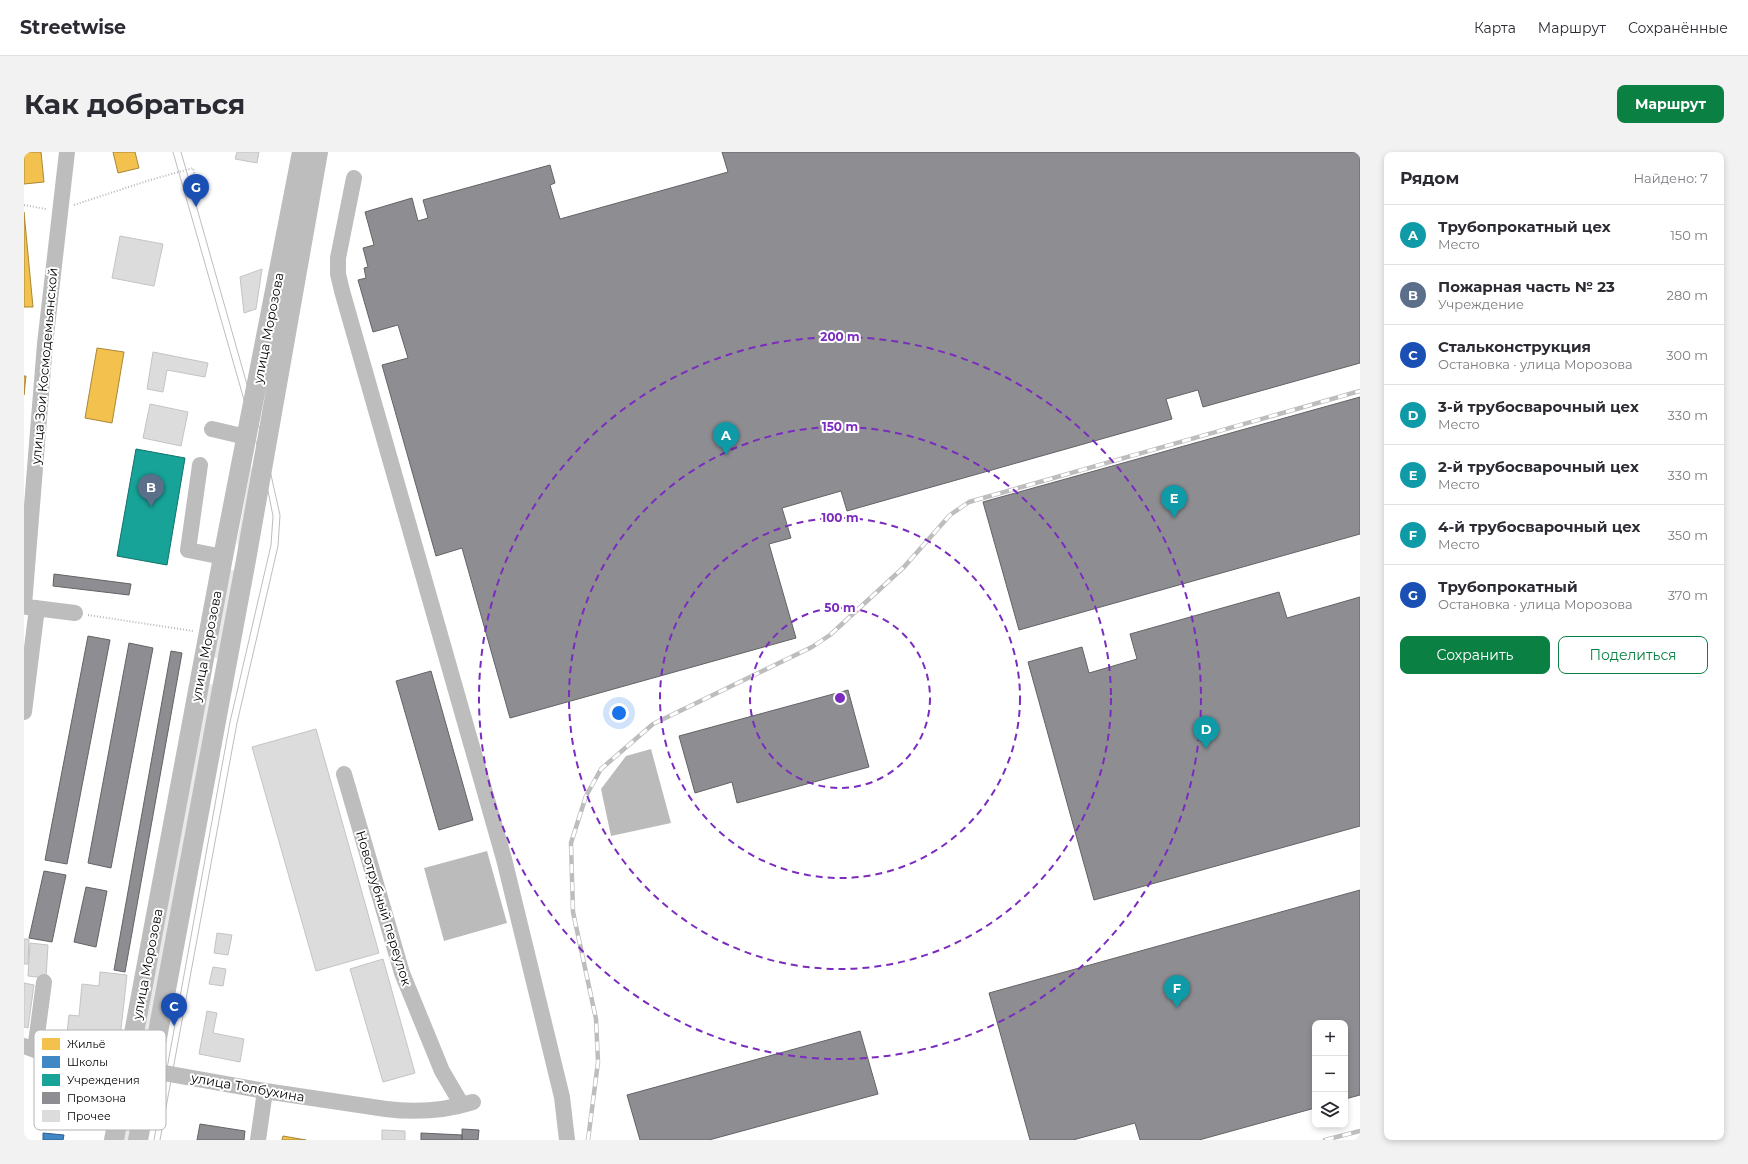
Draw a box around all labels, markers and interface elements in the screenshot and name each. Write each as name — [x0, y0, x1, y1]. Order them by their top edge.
text: Streetwise — [20, 16, 126, 39]
text: Карта — [1474, 19, 1516, 37]
text: Маршрут — [1538, 19, 1606, 37]
text: Сохранённые — [1628, 19, 1728, 37]
button: Маршрут — [1617, 85, 1724, 123]
text: Как добраться — [24, 87, 245, 121]
text: Рядом — [1400, 168, 1459, 188]
text: Найдено: 7 — [1633, 170, 1708, 186]
pin: G — [183, 174, 209, 207]
text: Трубопрокатный цех — [1438, 217, 1611, 236]
text: A — [1408, 227, 1418, 243]
text: 150 m — [1670, 227, 1708, 243]
text: Место — [1438, 236, 1480, 252]
street label: улица Зои Космодемьянской — [27, 267, 61, 466]
street label: улица Морозова — [249, 271, 287, 386]
text: Пожарная часть № 23 — [1438, 277, 1615, 296]
text: B — [1408, 287, 1418, 303]
text: 280 m — [1667, 287, 1708, 303]
text: Учреждение — [1438, 296, 1524, 312]
text: 200 m — [820, 329, 860, 344]
text: Стальконструкция — [1438, 337, 1591, 356]
text: C — [1408, 347, 1418, 363]
text: 300 m — [1666, 347, 1708, 363]
text: Остановка · улица Морозова — [1438, 356, 1633, 372]
text: 3-й трубосварочный цех — [1438, 397, 1639, 416]
text: D — [1408, 407, 1418, 423]
text: 330 m — [1668, 407, 1708, 423]
text: Место — [1438, 416, 1480, 432]
text: 150 m — [822, 419, 858, 434]
pin: A — [713, 422, 739, 455]
text: 2-й трубосварочный цех — [1438, 457, 1639, 476]
text: E — [1409, 467, 1417, 483]
text: 330 m — [1668, 467, 1708, 483]
pin: B — [138, 474, 164, 507]
text: Место — [1438, 476, 1480, 492]
pin: E — [1161, 485, 1187, 518]
text: 100 m — [822, 510, 858, 525]
text: 4-й трубосварочный цех — [1438, 517, 1641, 536]
text: F — [1409, 527, 1417, 543]
text: 350 m — [1668, 527, 1708, 543]
text: Место — [1438, 536, 1480, 552]
text: Трубопрокатный — [1438, 577, 1578, 596]
text: G — [1408, 587, 1418, 603]
text: 370 m — [1668, 587, 1708, 603]
street label: улица Морозова — [187, 589, 225, 704]
text: Остановка · улица Морозова — [1438, 596, 1633, 612]
text: 50 m — [824, 600, 856, 615]
button: Сохранить — [1400, 636, 1550, 674]
button: Поделиться — [1558, 636, 1708, 674]
centre of rings — [833, 691, 847, 705]
your location — [609, 703, 629, 723]
pin: D — [1193, 716, 1219, 749]
street label: Новотрубный переулок — [353, 828, 415, 988]
street label: улица Морозова — [128, 907, 166, 1022]
pin: F — [1164, 975, 1190, 1008]
pin: C — [161, 993, 187, 1026]
map controls — [1312, 1020, 1348, 1128]
button: + — [1312, 1020, 1348, 1056]
legend — [34, 1030, 166, 1130]
text: Жильё — [67, 1037, 106, 1051]
text: Школы — [67, 1055, 108, 1069]
button: − — [1312, 1056, 1348, 1092]
street label: улица Толбухина — [189, 1069, 306, 1105]
text: Учреждения — [67, 1073, 140, 1087]
text: Промзона — [67, 1091, 126, 1105]
button: layers — [1312, 1092, 1348, 1128]
text: Прочее — [67, 1109, 111, 1123]

